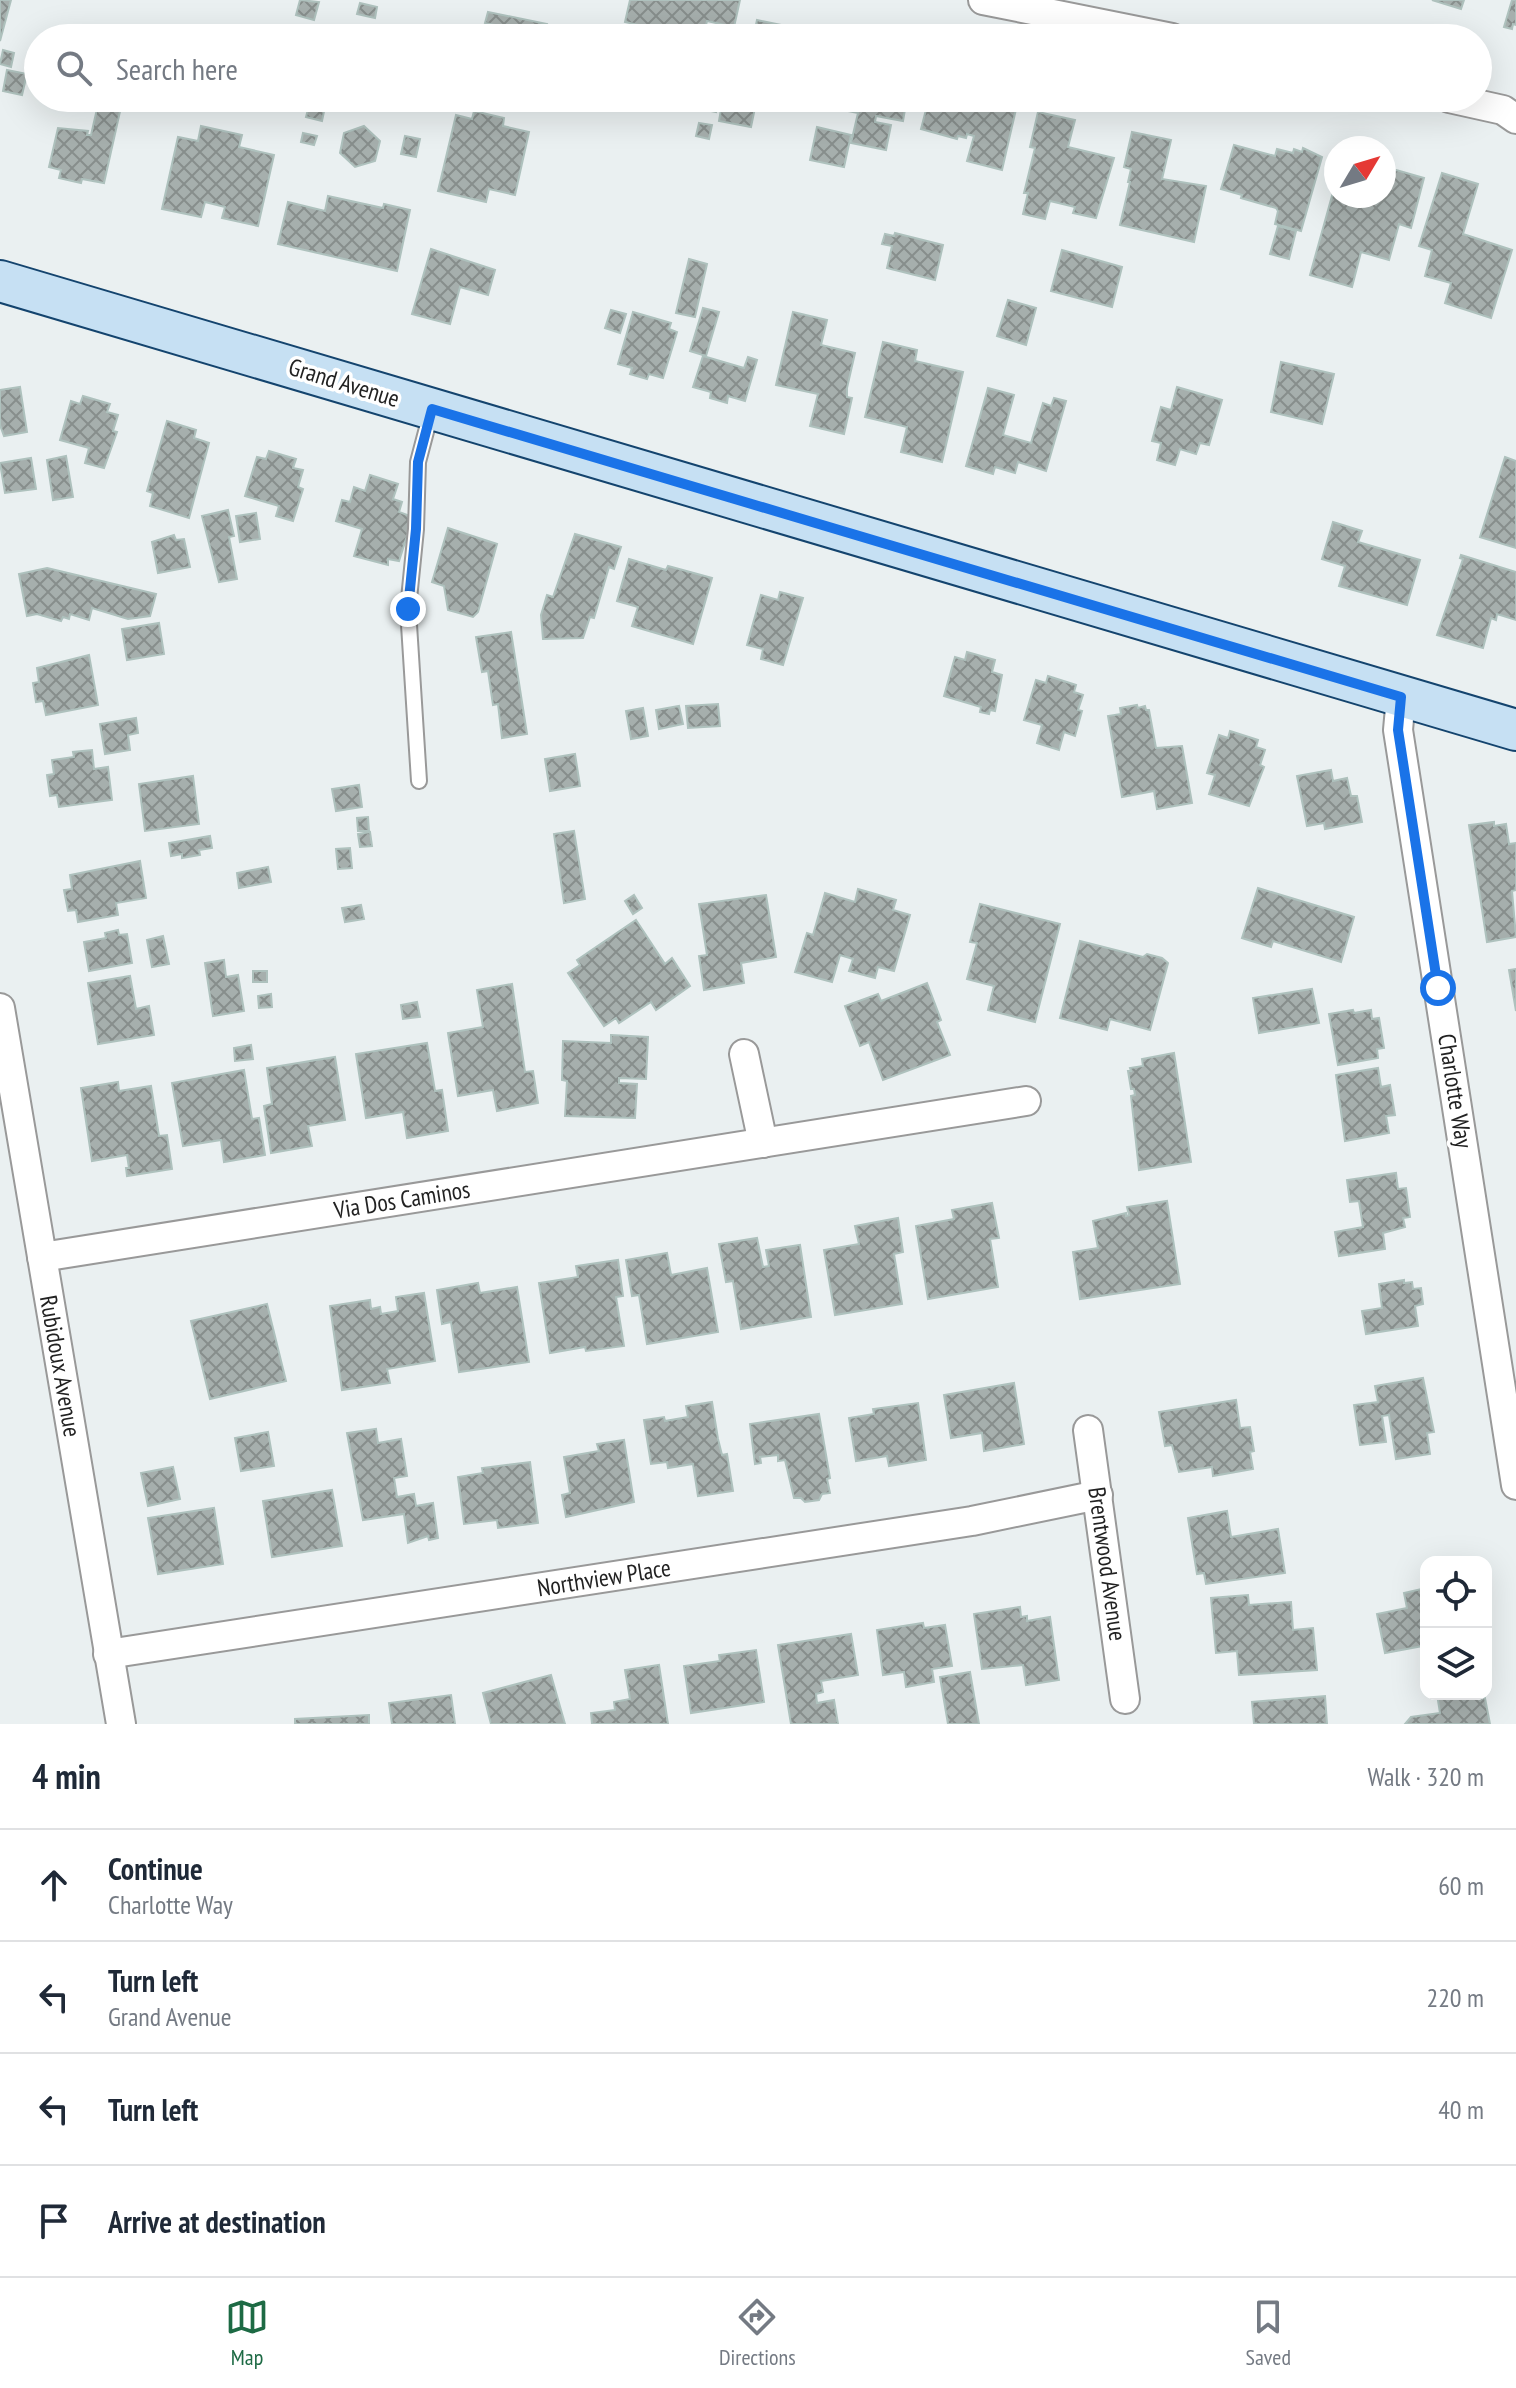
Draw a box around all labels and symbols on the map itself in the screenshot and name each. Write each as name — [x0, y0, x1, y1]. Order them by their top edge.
north arrow — [1324, 136, 1396, 208]
street label: Grand Avenue — [285, 351, 403, 414]
route end — [390, 591, 426, 627]
route start — [1420, 970, 1456, 1006]
street label: Charlotte Way — [1431, 1032, 1480, 1150]
street label: Via Dos Caminos — [331, 1173, 472, 1226]
street label: Rubidoux Avenue — [33, 1293, 88, 1439]
street label: Brentwood Avenue — [1081, 1485, 1134, 1643]
street label: Northview Place — [535, 1552, 673, 1603]

